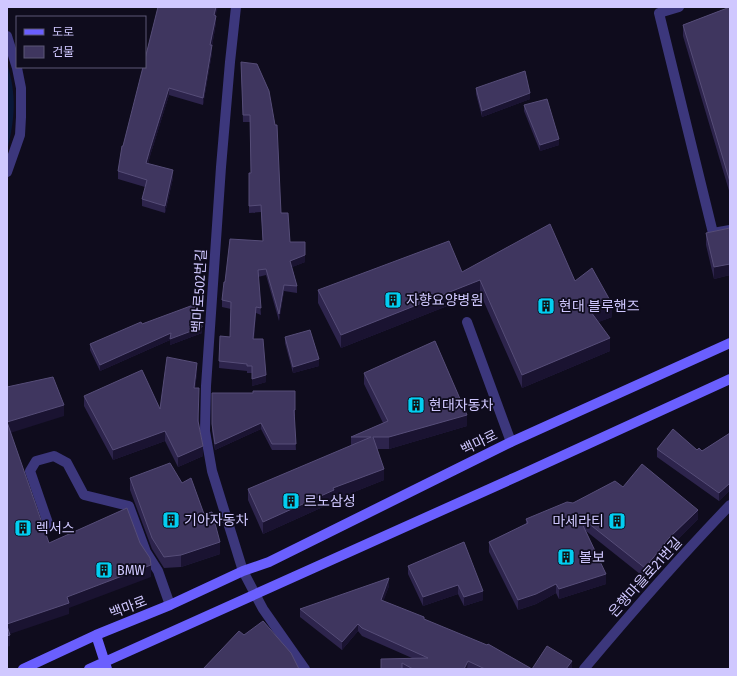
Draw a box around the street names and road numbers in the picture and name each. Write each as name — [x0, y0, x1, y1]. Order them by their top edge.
street label: 백마로502번길 — [189, 249, 210, 333]
street label: 백마로 — [458, 426, 500, 459]
street label: 은행마을로21번길 — [605, 534, 686, 621]
street label: 백마로 — [107, 593, 149, 622]

